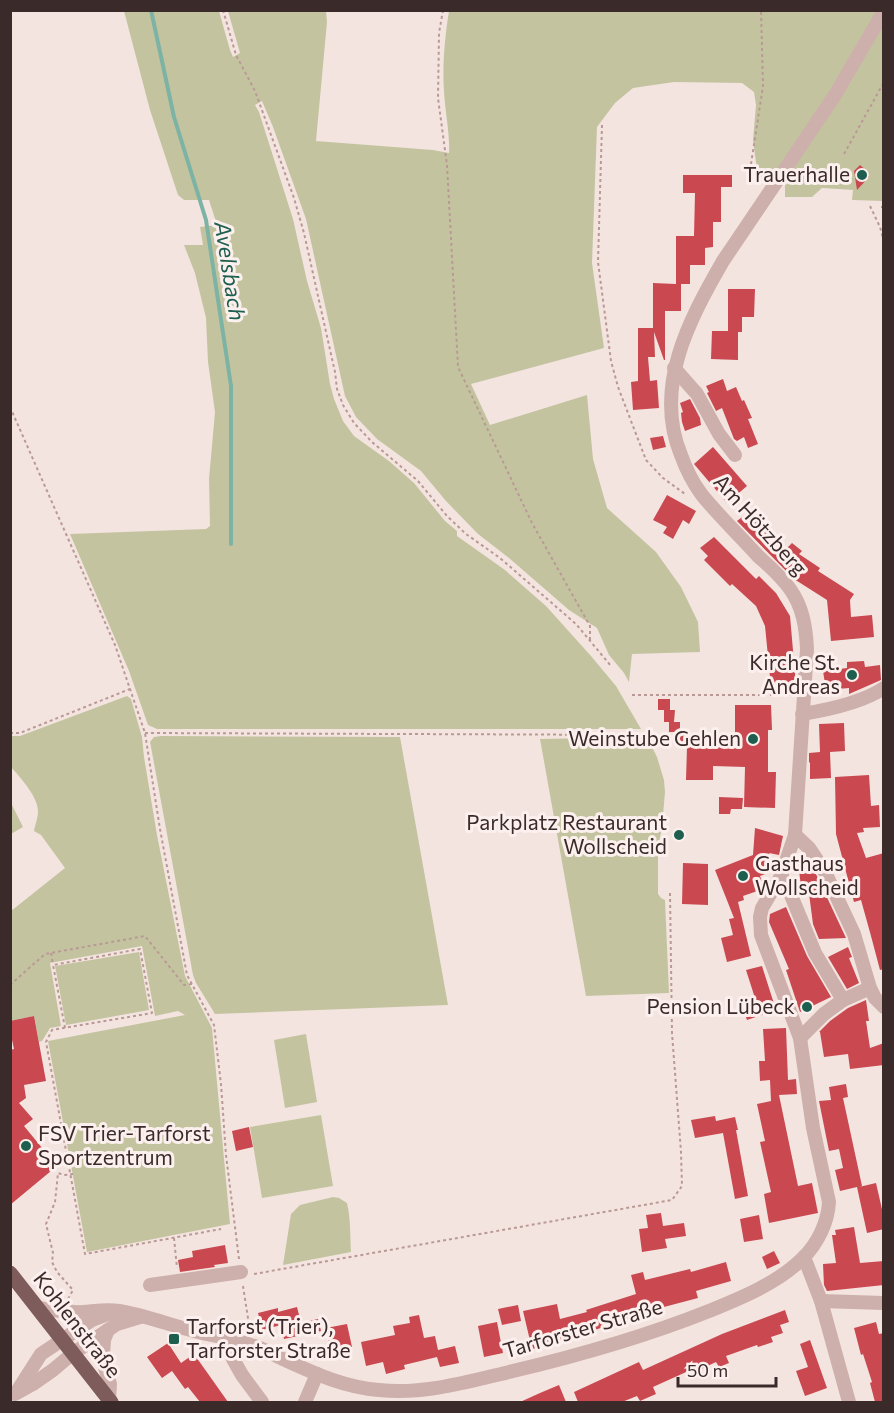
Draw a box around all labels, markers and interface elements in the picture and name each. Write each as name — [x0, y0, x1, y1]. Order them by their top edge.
place label: Trauerhalle — [743, 161, 850, 186]
marker: Trauerhalle — [855, 168, 869, 182]
water label: Avelsbach — [209, 218, 252, 323]
street label: Am Hötzberg — [709, 468, 813, 580]
place label: Kirche St. Andreas — [749, 649, 840, 698]
marker: Kirche St. Andreas — [845, 668, 859, 682]
place label: Weinstube Gehlen — [568, 725, 741, 750]
marker: Weinstube Gehlen — [746, 732, 760, 746]
place label: Parkplatz Restaurant Wollscheid — [466, 809, 667, 858]
marker: Parkplatz Restaurant Wollscheid — [672, 828, 686, 842]
place label: Gasthaus Wollscheid — [755, 850, 859, 899]
marker: Gasthaus Wollscheid — [736, 869, 750, 883]
place label: Pension Lübeck — [647, 993, 795, 1018]
marker: Pension Lübeck — [800, 1000, 814, 1014]
place label: FSV Trier-Tarforst Sportzentrum — [38, 1120, 211, 1169]
marker: FSV Trier-Tarforst Sportzentrum — [19, 1139, 33, 1153]
street label: Kohlenstraße — [29, 1266, 127, 1382]
street label: Tarforster Straße — [500, 1293, 665, 1362]
place label: Tarforst (Trier), Tarforster Straße — [186, 1313, 351, 1362]
marker: Tarforst (Trier), Tarforster Straße — [167, 1332, 181, 1346]
scale bar — [678, 1350, 776, 1388]
text: 50 m — [687, 1359, 728, 1381]

